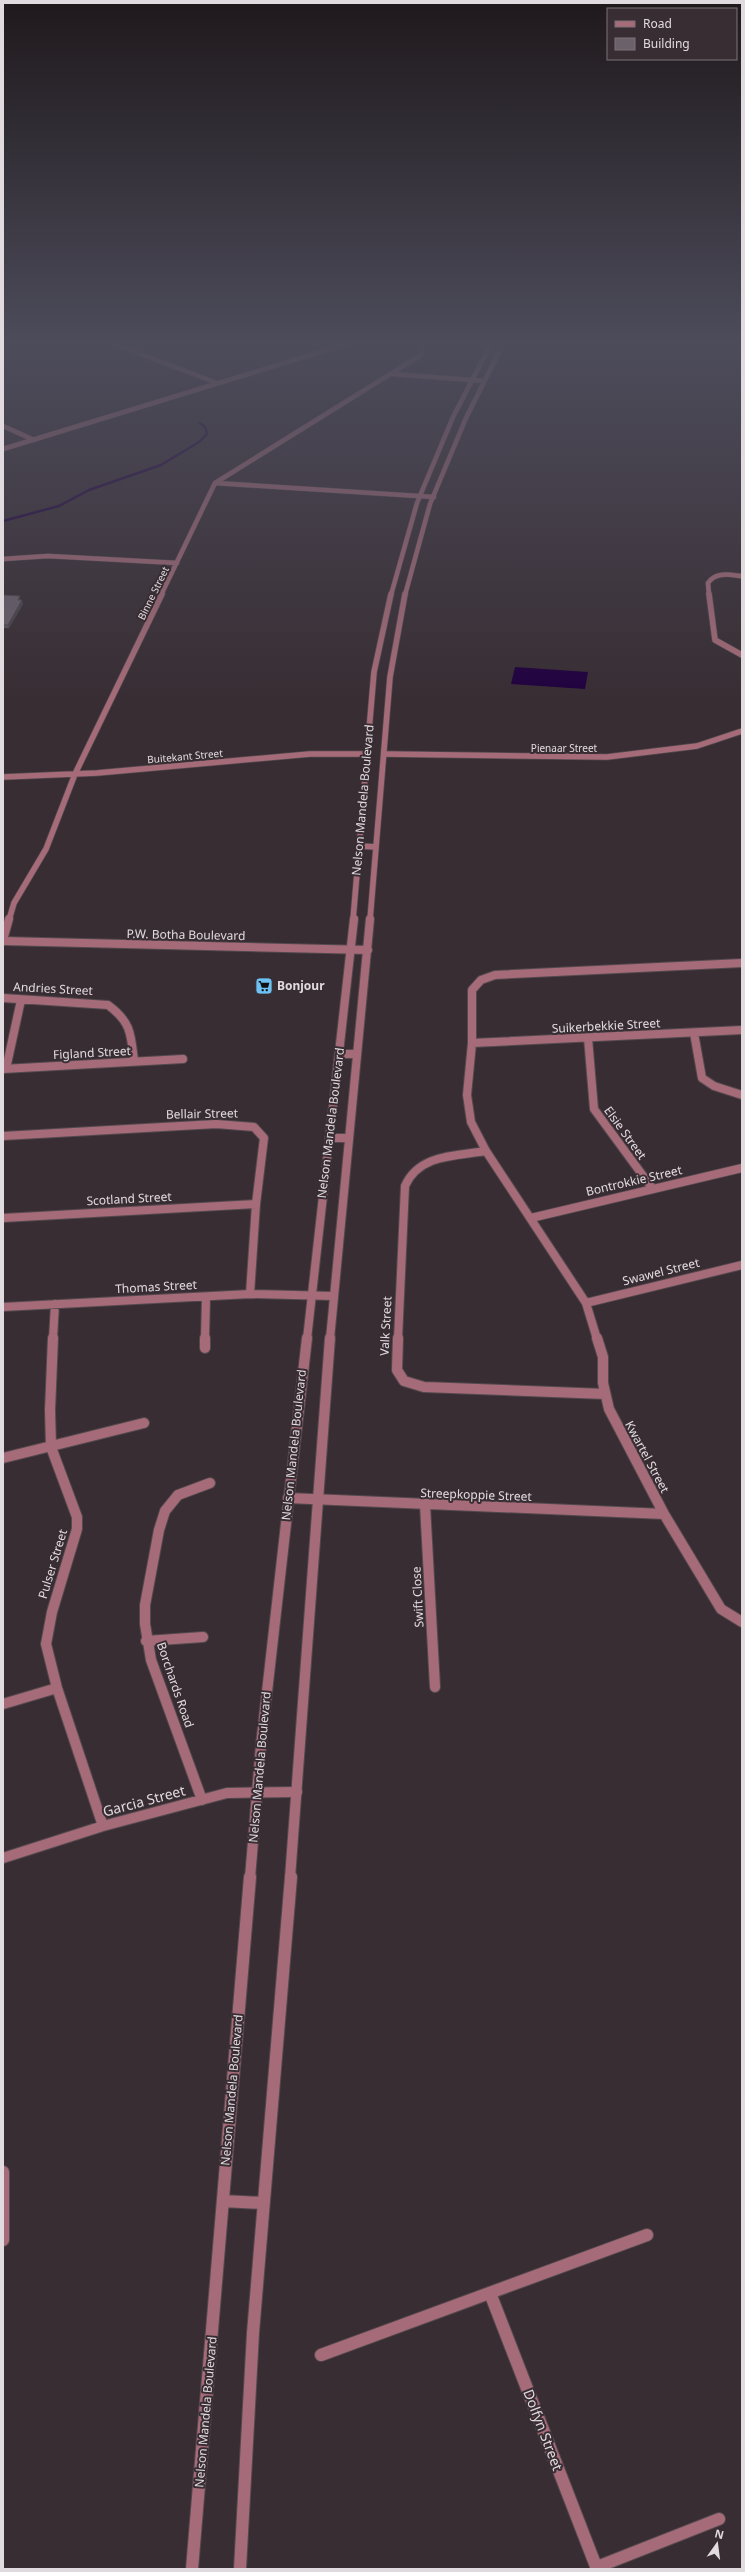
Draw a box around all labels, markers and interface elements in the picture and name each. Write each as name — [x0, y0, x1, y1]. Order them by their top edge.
legend — [607, 8, 737, 60]
text: Road — [643, 15, 672, 32]
text: Building — [643, 35, 690, 52]
street label: Binne Street — [134, 564, 172, 622]
street label: Nelson Mandela Boulevard — [347, 724, 378, 876]
street label: Pienaar Street — [531, 741, 598, 755]
street label: Buitekant Street — [147, 746, 224, 766]
street label: P.W. Botha Boulevard — [126, 925, 246, 944]
supermarket icon: Bonjour — [254, 976, 274, 996]
place label: Bonjour — [277, 977, 325, 994]
street label: Andries Street — [13, 978, 94, 999]
street label: Suikerbekkie Street — [551, 1014, 661, 1037]
street label: Figland Street — [53, 1042, 132, 1063]
street label: Nelson Mandela Boulevard — [313, 1047, 348, 1199]
street label: Elsie Street — [600, 1103, 651, 1163]
street label: Bellair Street — [166, 1104, 239, 1123]
street label: Bontrokkie Street — [584, 1161, 684, 1200]
street label: Scotland Street — [86, 1188, 173, 1209]
street label: Swawel Street — [621, 1254, 702, 1289]
street label: Thomas Street — [115, 1276, 198, 1297]
street label: Valk Street — [375, 1295, 396, 1356]
street label: Nelson Mandela Boulevard — [277, 1369, 310, 1521]
street label: Kwartel Street — [621, 1418, 674, 1496]
street label: Streepkoppie Street — [420, 1484, 533, 1505]
street label: Pulser Street — [34, 1526, 71, 1601]
street label: Swift Close — [407, 1566, 428, 1628]
street label: Borchards Road — [153, 1640, 198, 1730]
street label: Nelson Mandela Boulevard — [244, 1691, 275, 1843]
street label: Garcia Street — [101, 1780, 187, 1821]
street label: Nelson Mandela Boulevard — [216, 2014, 247, 2166]
street label: Nelson Mandela Boulevard — [190, 2336, 221, 2488]
street label: Dolfyn Street — [519, 2386, 568, 2473]
north arrow — [697, 2524, 737, 2564]
text: N — [713, 2525, 726, 2542]

